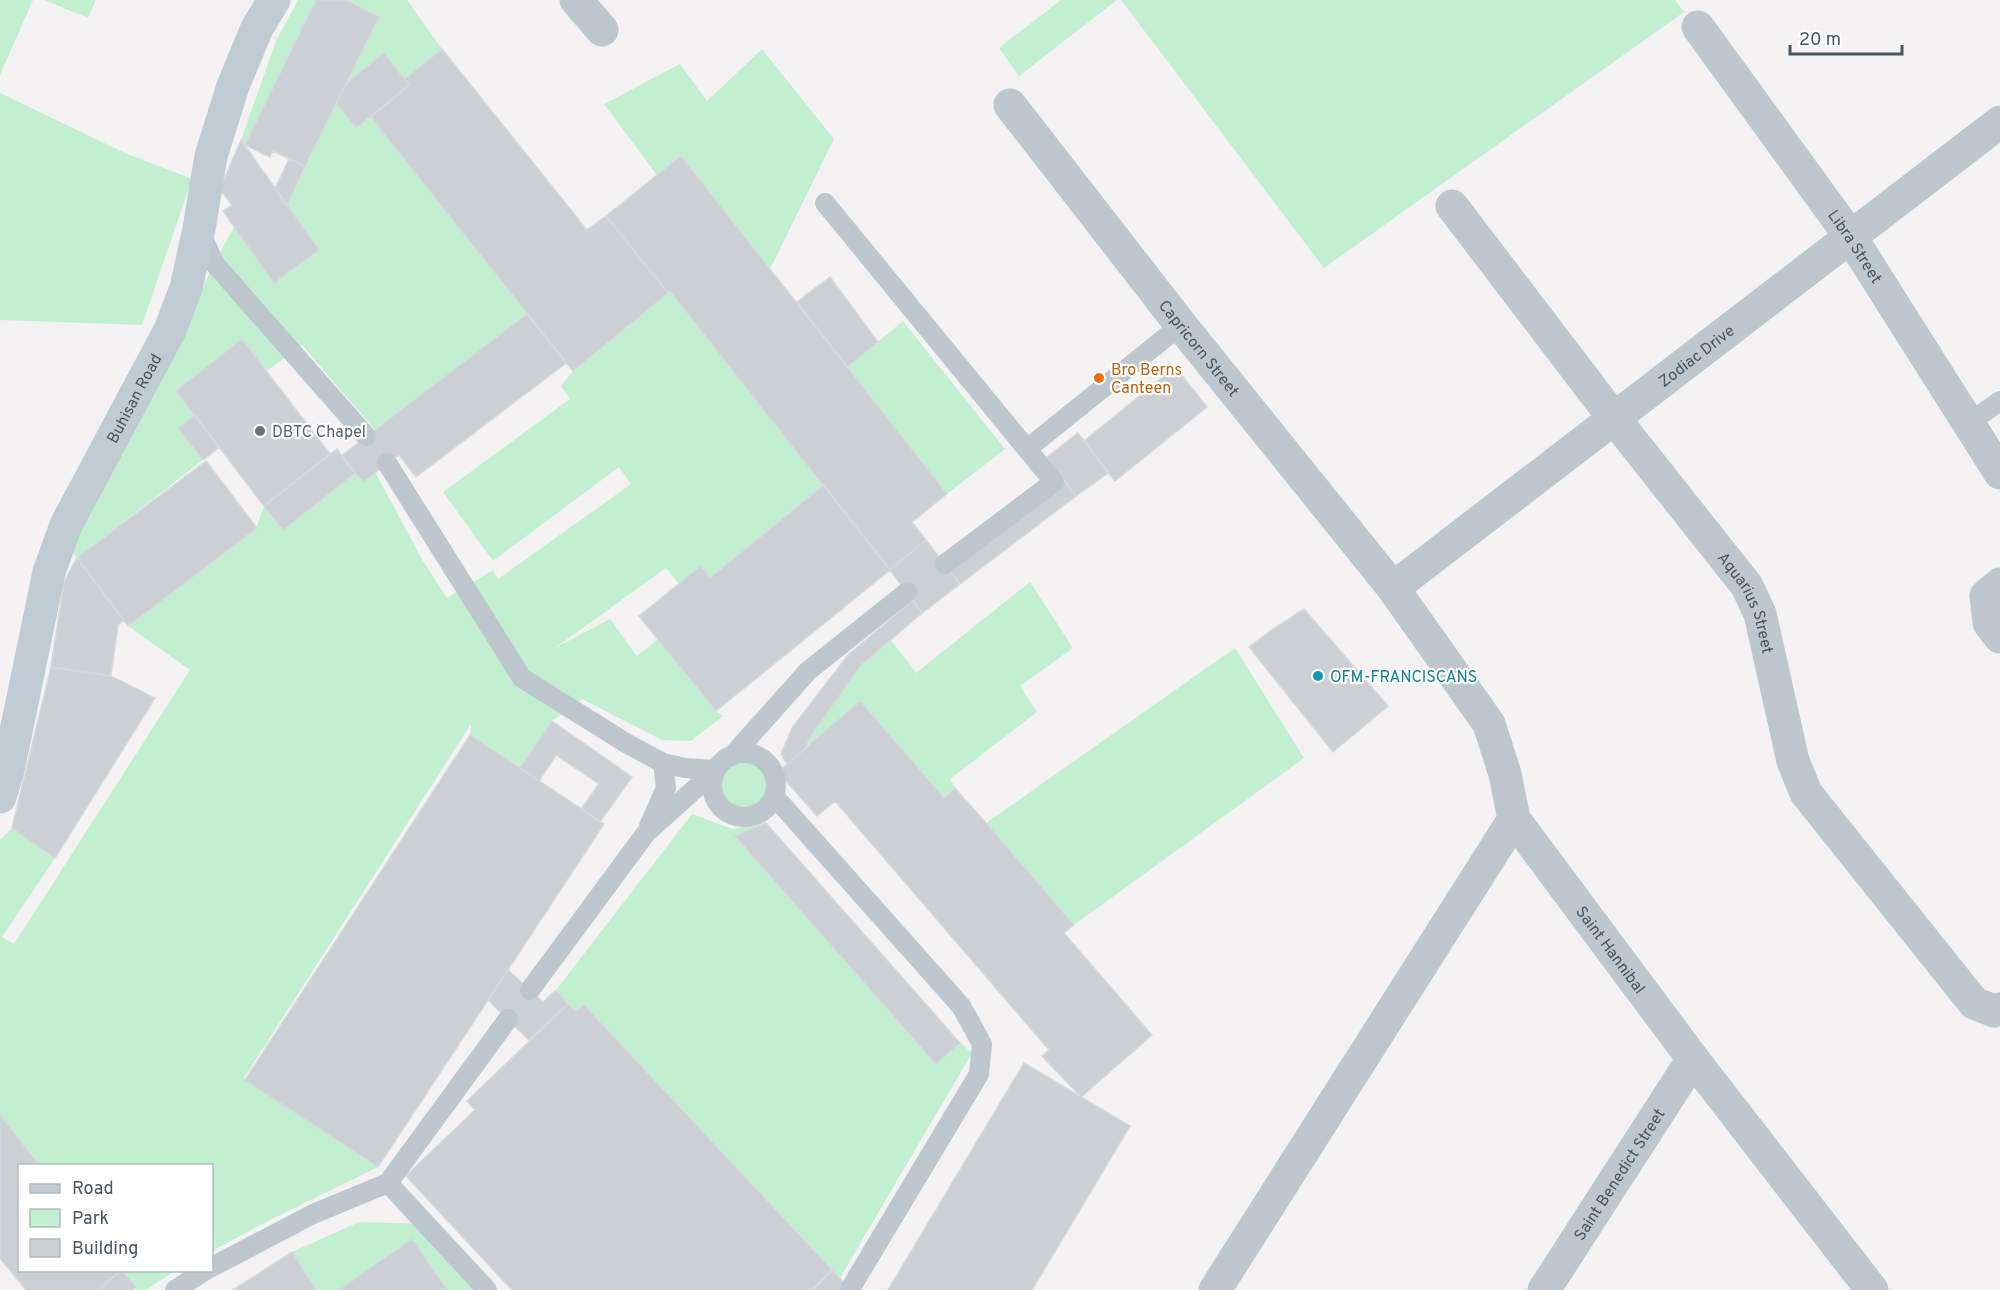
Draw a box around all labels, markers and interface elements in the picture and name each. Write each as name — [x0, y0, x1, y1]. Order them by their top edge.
scale bar — [1790, 18, 1902, 56]
text: 20 m — [1799, 29, 1841, 52]
street label: Libra Street — [1822, 207, 1885, 288]
street label: Capricorn Street — [1153, 297, 1243, 401]
street label: Zodiac Drive — [1655, 321, 1739, 393]
street label: Buhisan Road — [103, 351, 167, 447]
place label: Bro Berns Canteen — [1111, 361, 1182, 399]
marker: Bro Berns Canteen — [1092, 371, 1106, 385]
place label: DBTC Chapel — [272, 423, 366, 443]
marker: DBTC Chapel — [253, 424, 267, 438]
street label: Aquarius Street — [1712, 549, 1777, 656]
place label: OFM-FRANCISCANS — [1330, 668, 1477, 688]
marker: OFM-FRANCISCANS — [1311, 669, 1325, 683]
street label: Saint Hannibal — [1570, 903, 1649, 998]
street label: Saint Benedict Street — [1571, 1105, 1670, 1245]
legend — [18, 1164, 213, 1272]
text: Road — [72, 1178, 114, 1201]
text: Park — [72, 1208, 109, 1231]
text: Building — [72, 1238, 138, 1261]

